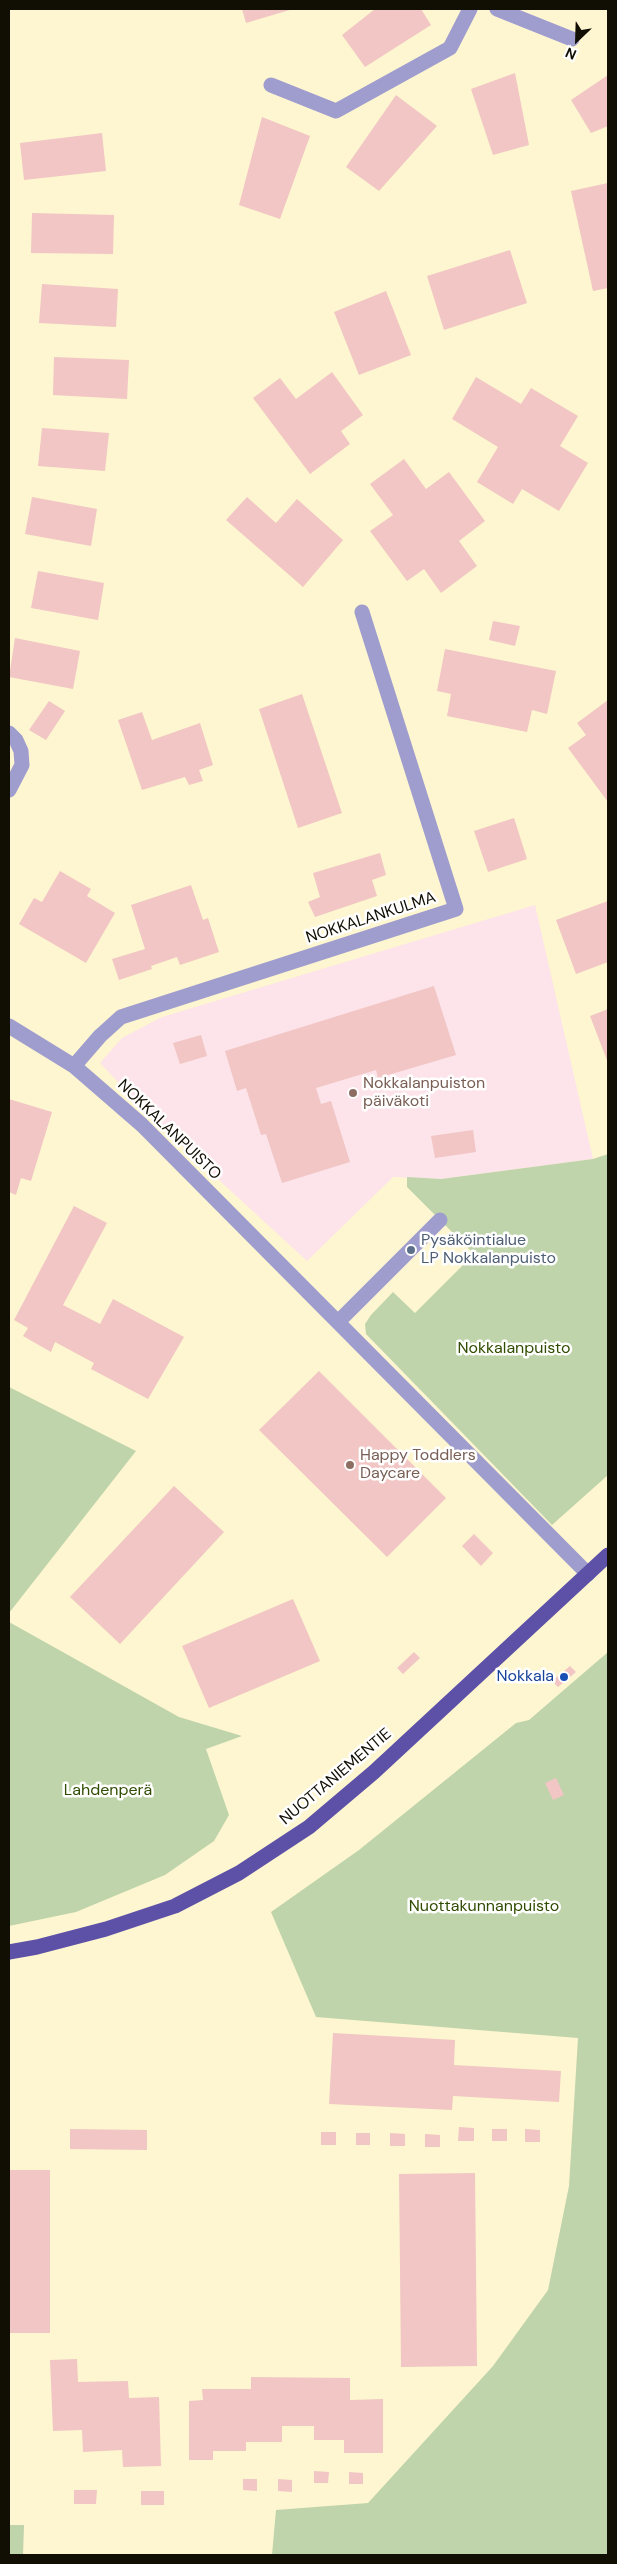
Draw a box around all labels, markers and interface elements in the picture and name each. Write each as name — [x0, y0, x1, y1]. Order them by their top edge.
north arrow — [552, 15, 602, 65]
text: N — [563, 43, 579, 64]
street label: NOKKALANKULMA — [304, 888, 438, 948]
place label: Nokkalanpuiston päiväkoti — [363, 1074, 485, 1112]
street label: NOKKALANPUISTO — [113, 1076, 225, 1184]
marker: Nokkalanpuiston päiväkoti — [347, 1087, 359, 1099]
place label: Pysäköintialue LP Nokkalanpuisto — [421, 1231, 556, 1269]
marker: Pysäköintialue LP Nokkalanpuisto — [405, 1244, 417, 1256]
park label: Nokkalanpuisto — [457, 1339, 571, 1359]
place label: Happy Toddlers Daycare — [360, 1446, 476, 1484]
marker: Happy Toddlers Daycare — [344, 1459, 356, 1471]
place label: Nokkala — [496, 1667, 554, 1687]
marker: Nokkala — [558, 1671, 570, 1683]
street label: NUOTTANIEMENTIE — [276, 1725, 396, 1829]
park label: Lahdenperä — [64, 1781, 152, 1801]
park label: Nuottakunnanpuisto — [409, 1897, 559, 1917]

